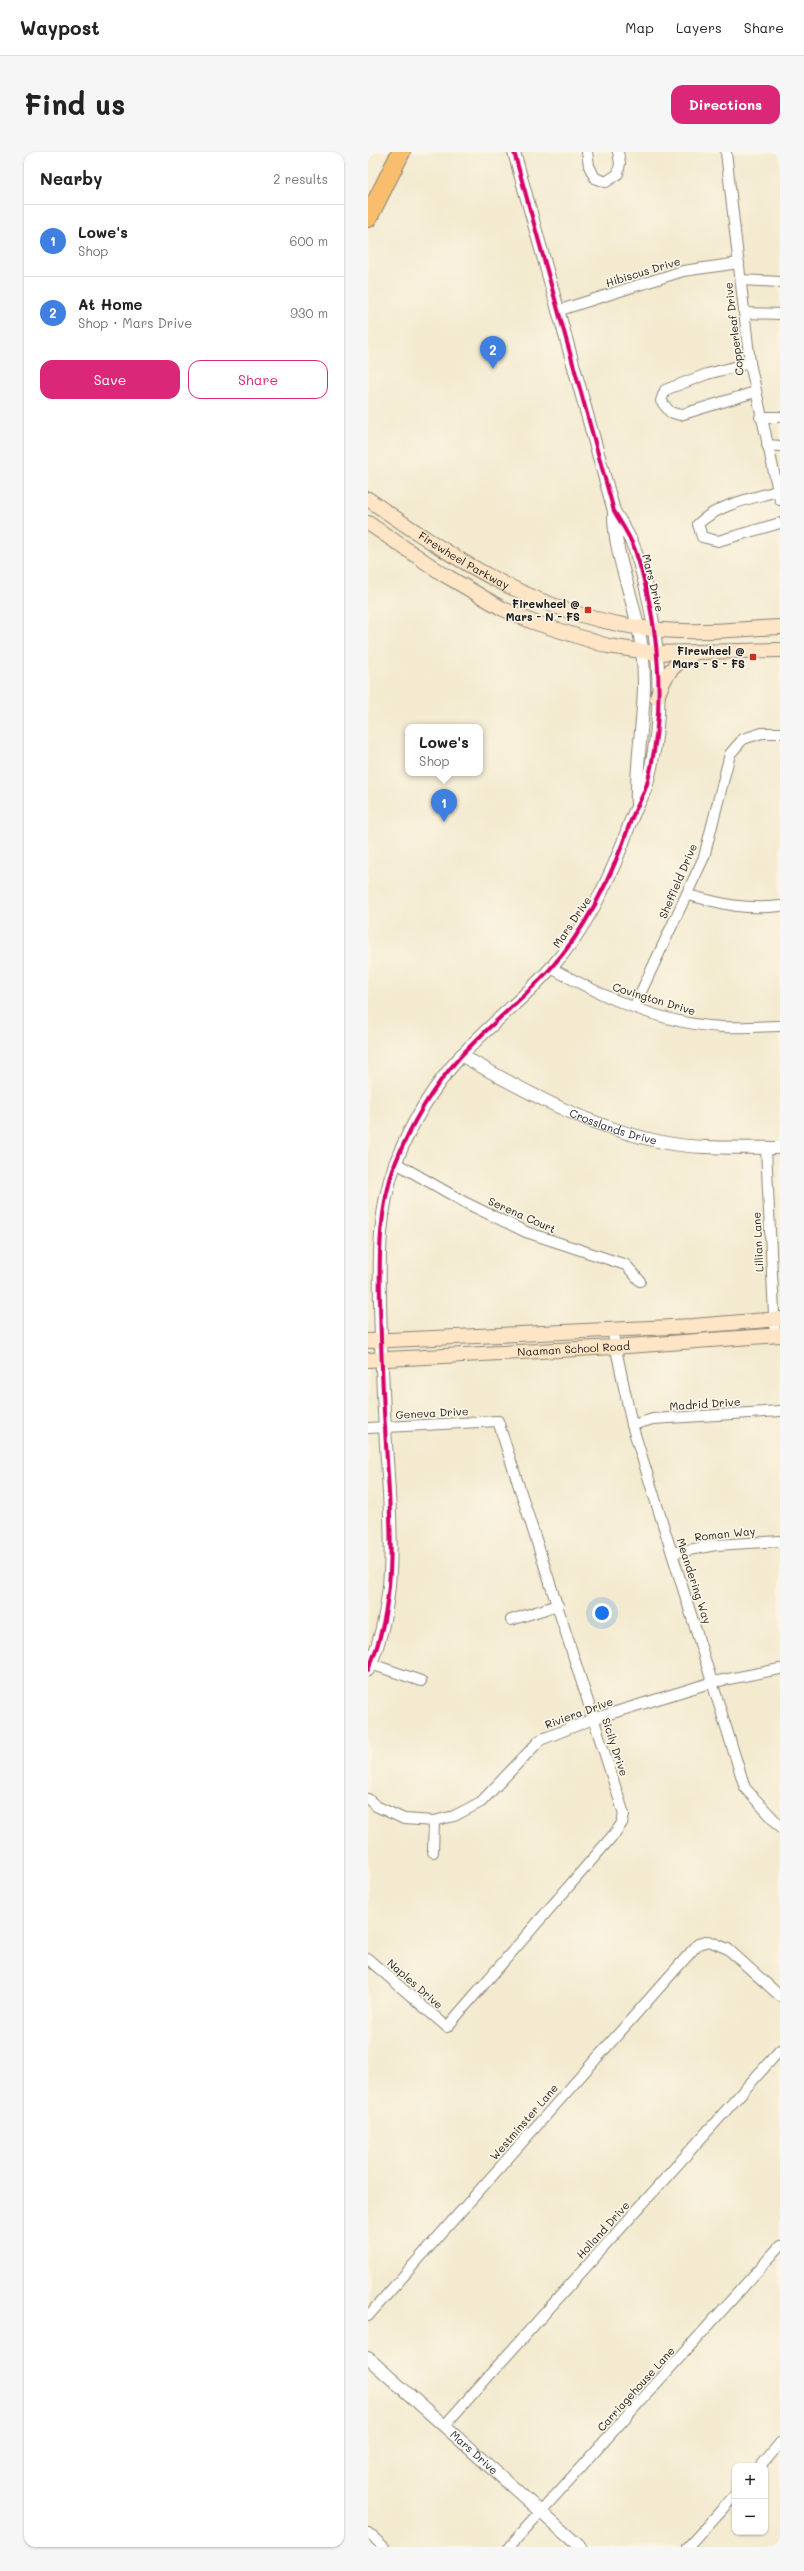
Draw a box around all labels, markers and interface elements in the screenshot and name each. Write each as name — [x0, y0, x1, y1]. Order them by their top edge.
text: Waypost — [20, 15, 100, 40]
text: Map — [625, 18, 654, 37]
text: Layers — [676, 18, 722, 37]
text: Share — [744, 18, 784, 37]
button: Directions — [671, 85, 780, 124]
text: Find us — [24, 86, 125, 122]
text: Nearby — [40, 167, 102, 189]
text: 2 results — [273, 170, 328, 187]
text: Lowe's — [78, 222, 128, 242]
text: 1 — [50, 232, 56, 249]
text: 600 m — [290, 232, 328, 249]
text: Shop — [78, 242, 108, 259]
street label: Hibiscus Drive — [604, 253, 682, 290]
street label: Copperleaf Drive — [720, 282, 747, 376]
text: At Home — [78, 294, 143, 314]
text: 2 — [49, 304, 57, 321]
text: 930 m — [290, 304, 328, 321]
text: Shop · Mars Drive — [78, 314, 192, 331]
pin: 2 — [480, 336, 506, 369]
button: Save — [40, 360, 180, 399]
button: Share — [188, 360, 328, 399]
street label: Firewheel Parkway — [416, 528, 512, 592]
street label: Mars Drive — [639, 552, 668, 614]
place label: Firewheel @ Mars - N - FS — [506, 596, 580, 624]
marker: Firewheel @ Mars - N - FS — [583, 605, 593, 615]
place label: Firewheel @ Mars - S - FS — [672, 643, 745, 671]
marker: Firewheel @ Mars - S - FS — [748, 652, 758, 662]
popup — [405, 724, 483, 776]
text: Lowe's — [419, 732, 469, 752]
text: Shop — [419, 752, 449, 769]
pin: 1 — [431, 789, 457, 822]
street label: Sheffield Drive — [655, 841, 700, 921]
street label: Mars Drive — [549, 893, 594, 950]
street label: Covington Drive — [611, 979, 698, 1018]
street label: Crosslands Drive — [567, 1105, 659, 1148]
street label: Serena Court — [486, 1193, 559, 1236]
street label: Lillian Lane — [748, 1211, 767, 1272]
street label: Naaman School Road — [517, 1338, 631, 1359]
street label: Madrid Drive — [669, 1394, 741, 1413]
street label: Geneva Drive — [395, 1403, 469, 1422]
street label: Roman Way — [694, 1523, 756, 1544]
street label: Meandering Way — [674, 1536, 716, 1626]
your location — [592, 1603, 612, 1623]
street label: Riviera Drive — [543, 1693, 615, 1732]
street label: Sicily Drive — [599, 1716, 632, 1778]
street label: Naples Drive — [384, 1955, 447, 2012]
street label: Westminster Lane — [486, 2080, 561, 2163]
street label: Holland Drive — [573, 2198, 633, 2262]
street label: Carriagehouse Lane — [594, 2343, 678, 2434]
street label: Mars Drive — [447, 2427, 502, 2478]
map controls — [732, 2463, 768, 2535]
button: + — [732, 2463, 768, 2499]
button: − — [732, 2499, 768, 2535]

